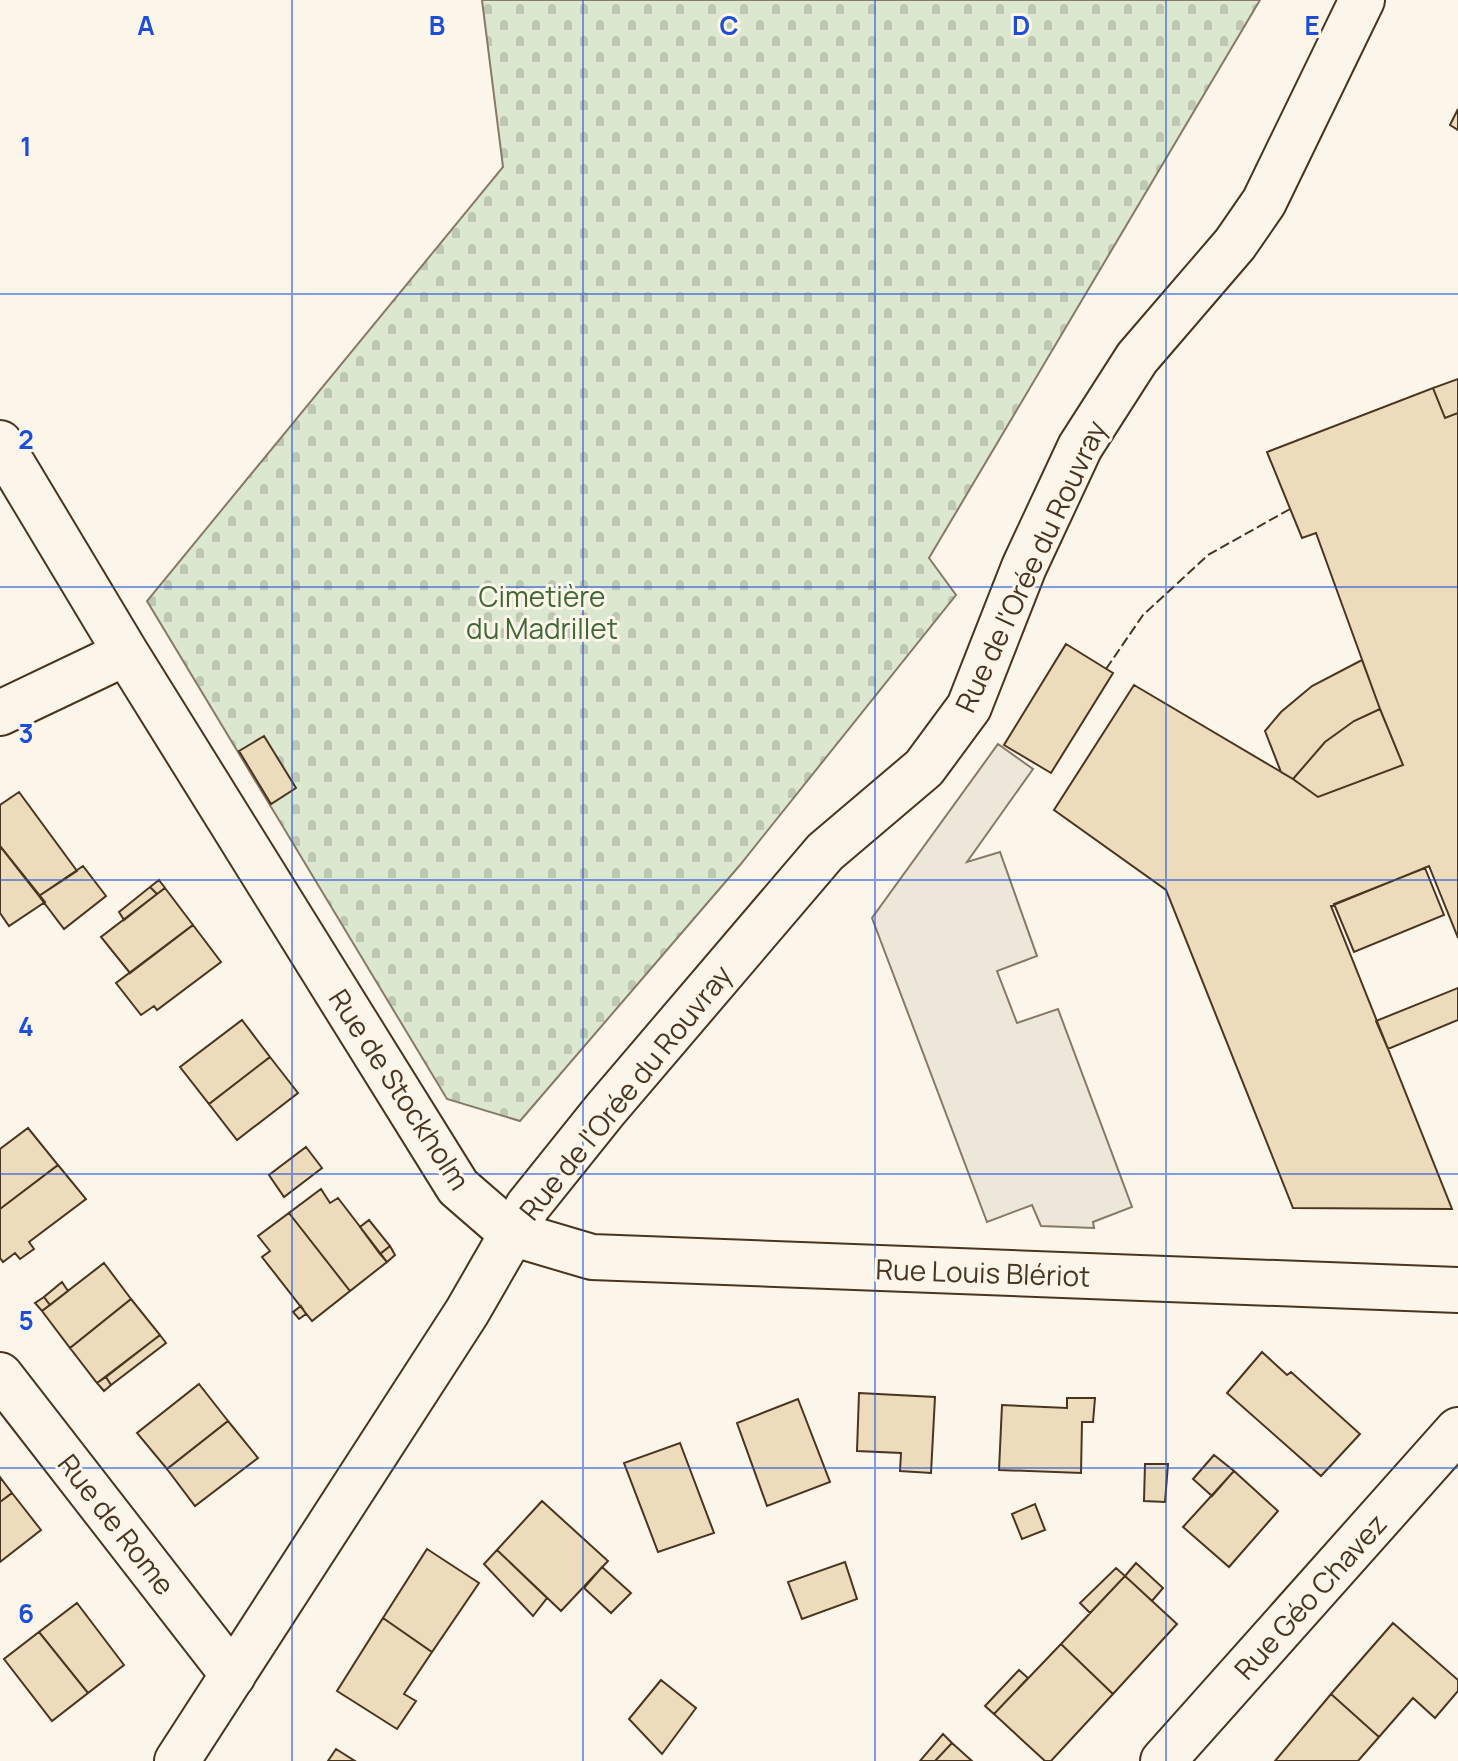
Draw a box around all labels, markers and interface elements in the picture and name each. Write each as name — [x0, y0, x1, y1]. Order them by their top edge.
text: A — [137, 7, 155, 43]
text: B — [429, 7, 445, 43]
text: C — [719, 7, 739, 43]
text: D — [1012, 7, 1030, 43]
text: E — [1304, 7, 1320, 43]
text: 1 — [20, 128, 32, 164]
street label: Rue de l'Orée du Rouvray — [946, 414, 1115, 718]
text: 2 — [18, 421, 34, 457]
park label: Cimetière du Madrillet — [466, 577, 618, 647]
text: 3 — [18, 715, 34, 751]
street label: Rue de l'Orée du Rouvray — [510, 956, 740, 1228]
street label: Rue de Stockholm — [321, 981, 479, 1197]
text: 4 — [18, 1008, 34, 1044]
street label: Rue Louis Blériot — [875, 1249, 1091, 1295]
text: 5 — [18, 1302, 34, 1338]
street label: Rue de Rome — [50, 1446, 184, 1602]
street label: Rue Géo Chavez — [1225, 1505, 1395, 1687]
text: 6 — [18, 1595, 34, 1631]

